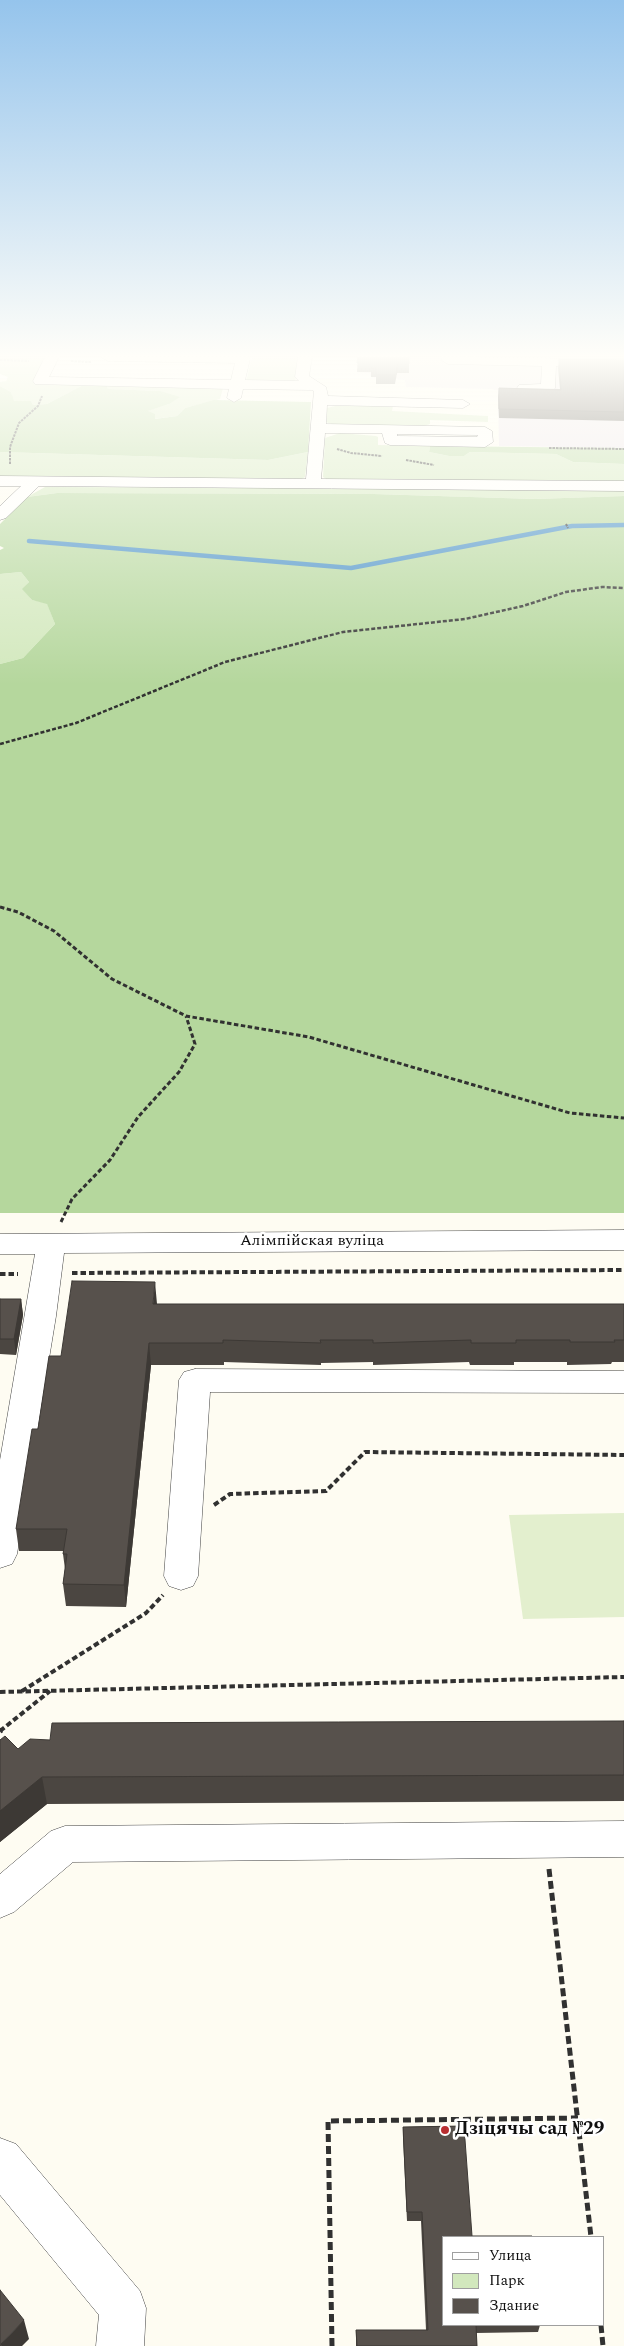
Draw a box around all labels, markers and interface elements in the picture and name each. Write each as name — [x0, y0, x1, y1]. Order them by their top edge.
street label: Алімпійская вуліца — [240, 1232, 384, 1252]
place label: Дзіцячы сад №29 — [455, 2119, 604, 2141]
marker: Дзіцячы сад №29 — [439, 2124, 451, 2136]
legend — [442, 2236, 604, 2326]
text: Улица — [489, 2244, 531, 2267]
text: Парк — [489, 2269, 525, 2292]
text: Здание — [489, 2294, 539, 2317]

